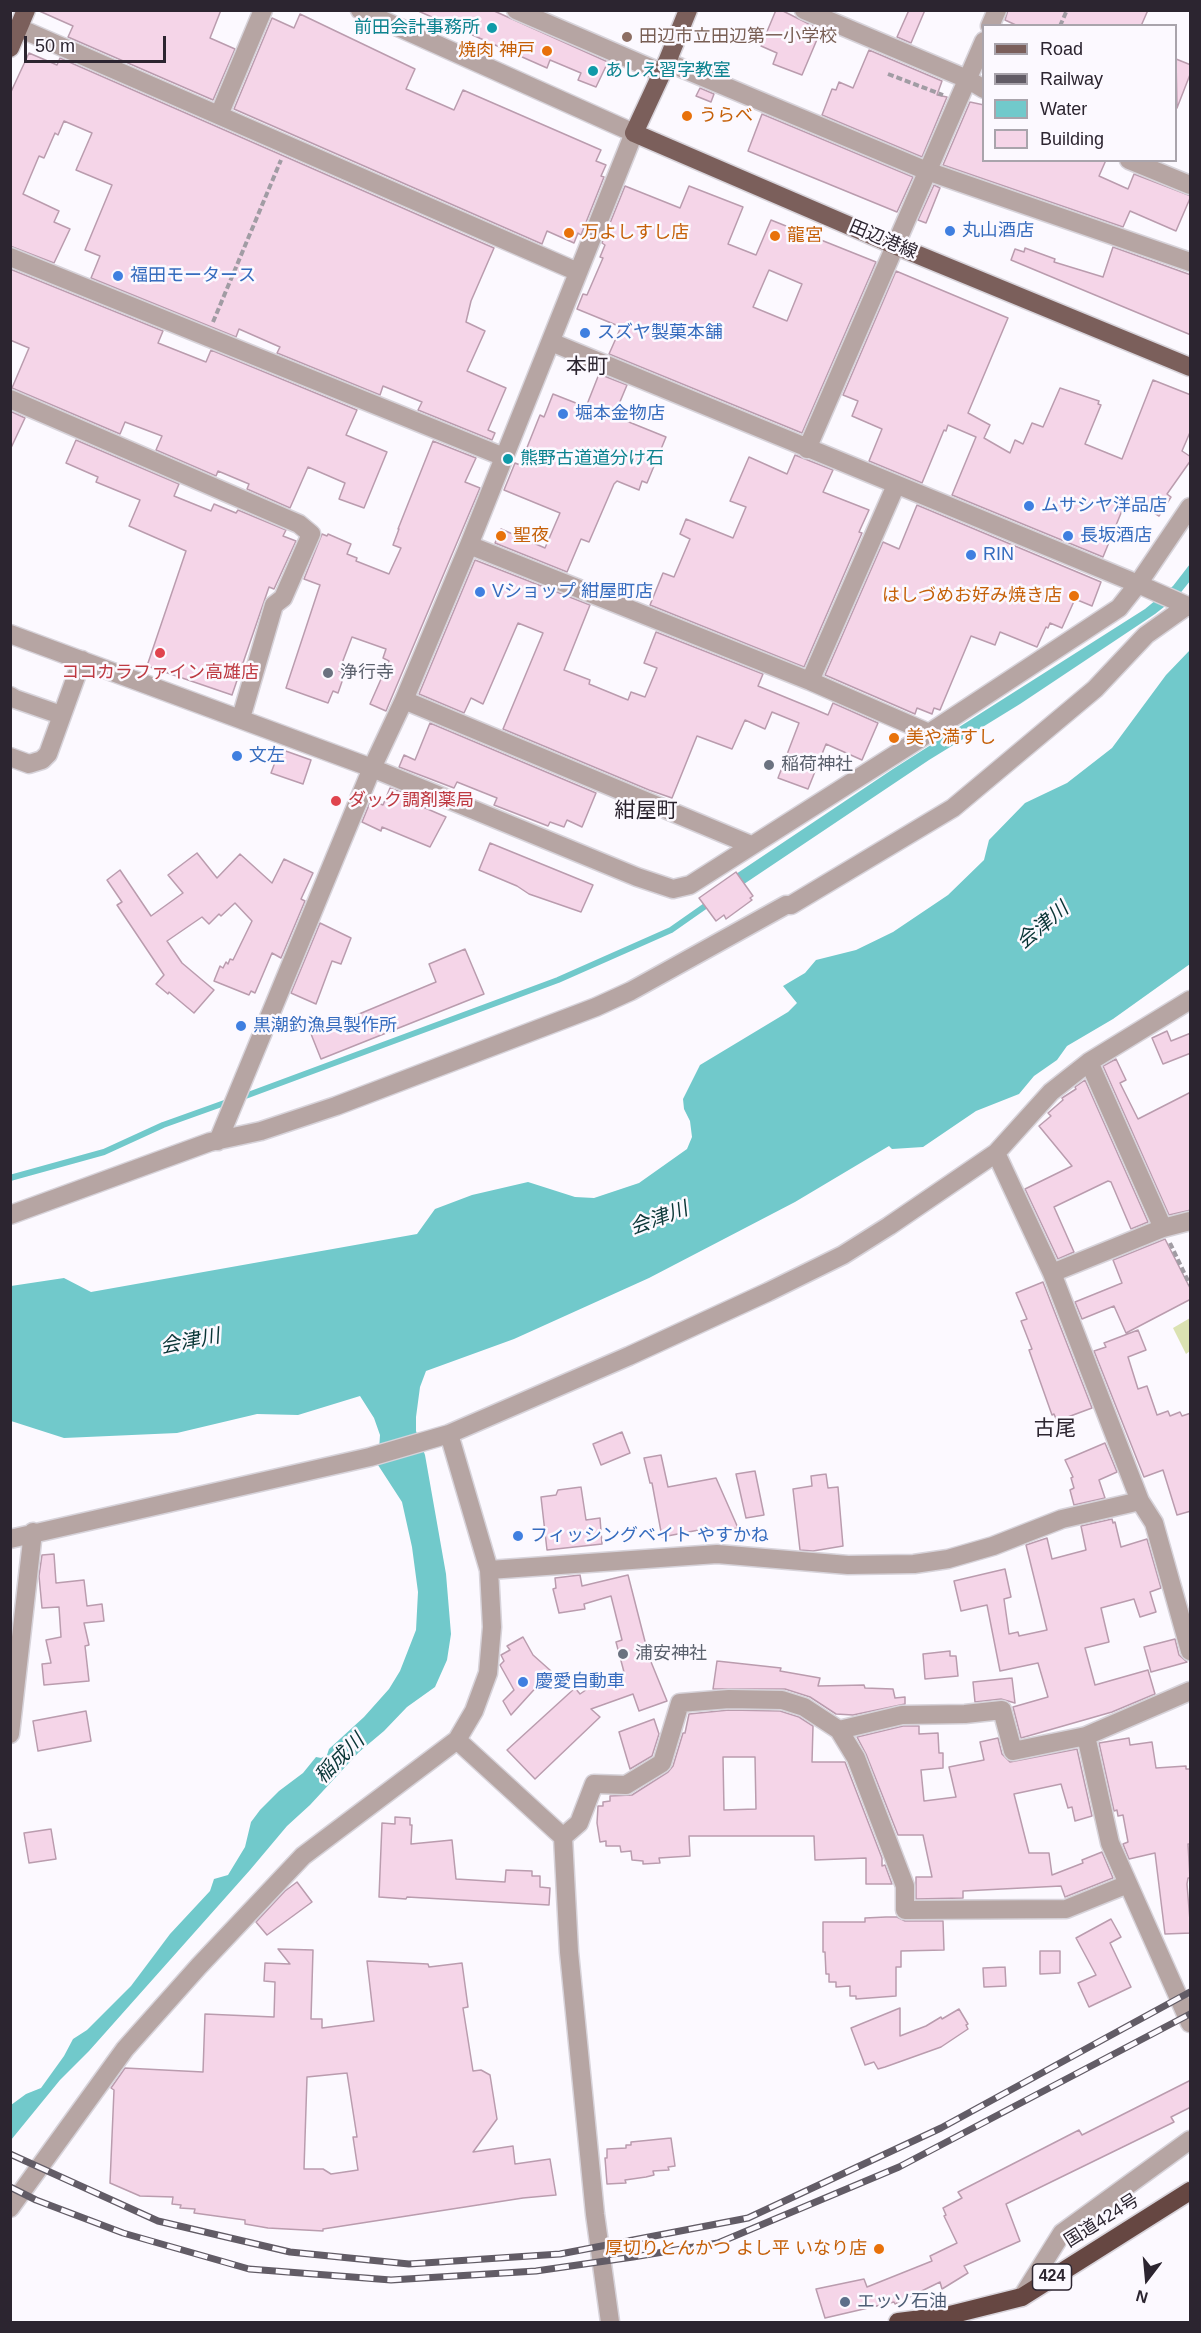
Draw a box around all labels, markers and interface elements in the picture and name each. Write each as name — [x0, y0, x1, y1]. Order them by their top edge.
place label: 前田会計事務所 — [354, 17, 480, 39]
marker: 前田会計事務所 — [485, 21, 499, 35]
scale bar — [27, 24, 170, 62]
legend — [982, 24, 1177, 162]
place label: 田辺市立田辺第一小学校 — [639, 26, 837, 48]
marker: 田辺市立田辺第一小学校 — [620, 30, 634, 44]
text: 50 m — [35, 36, 75, 56]
text: Road — [1040, 39, 1083, 59]
place label: 焼肉 神戸 — [458, 40, 535, 62]
marker: 焼肉 神戸 — [540, 44, 554, 58]
place label: あしえ習字教室 — [605, 60, 731, 82]
marker: あしえ習字教室 — [586, 64, 600, 78]
text: Railway — [1040, 69, 1103, 89]
text: Water — [1040, 99, 1087, 119]
place label: うらべ — [699, 105, 753, 127]
marker: うらべ — [680, 109, 694, 123]
text: Building — [1040, 129, 1104, 149]
street label: 田辺港線 — [846, 216, 920, 264]
place label: 丸山酒店 — [962, 220, 1034, 242]
place label: 万よしすし店 — [581, 222, 689, 244]
marker: 丸山酒店 — [943, 224, 957, 238]
place label: 龍宮 — [787, 225, 823, 247]
marker: 万よしすし店 — [562, 226, 576, 240]
marker: 龍宮 — [768, 229, 782, 243]
place label: 福田モータース — [130, 265, 256, 287]
marker: 福田モータース — [111, 269, 125, 283]
place label: スズヤ製菓本舗 — [597, 322, 723, 344]
marker: スズヤ製菓本舗 — [578, 326, 592, 340]
district label: 本町 — [566, 354, 608, 380]
place label: 堀本金物店 — [575, 403, 665, 425]
marker: 堀本金物店 — [556, 407, 570, 421]
place label: 熊野古道道分け石 — [520, 448, 664, 470]
marker: 熊野古道道分け石 — [501, 452, 515, 466]
place label: ムサシヤ洋品店 — [1041, 495, 1167, 517]
marker: ムサシヤ洋品店 — [1022, 499, 1036, 513]
place label: 聖夜 — [513, 525, 549, 547]
place label: 長坂酒店 — [1080, 525, 1152, 547]
marker: 聖夜 — [494, 529, 508, 543]
marker: 長坂酒店 — [1061, 529, 1075, 543]
place label: RIN — [983, 544, 1014, 566]
marker: RIN — [964, 548, 978, 562]
place label: Vショップ 紺屋町店 — [492, 581, 653, 603]
marker: Vショップ 紺屋町店 — [473, 585, 487, 599]
place label: はしづめお好み焼き店 — [882, 585, 1062, 607]
marker: はしづめお好み焼き店 — [1067, 589, 1081, 603]
marker: ココカラファイン高雄店 — [153, 646, 167, 660]
place label: ココカラファイン高雄店 — [61, 662, 259, 684]
place label: 浄行寺 — [340, 662, 394, 684]
marker: 浄行寺 — [321, 666, 335, 680]
place label: 美や満すし — [906, 727, 996, 749]
marker: 美や満すし — [887, 731, 901, 745]
place label: 文左 — [249, 745, 285, 767]
marker: 文左 — [230, 749, 244, 763]
place label: 稲荷神社 — [781, 754, 853, 776]
marker: 稲荷神社 — [762, 758, 776, 772]
place label: ダック調剤薬局 — [348, 790, 474, 812]
marker: ダック調剤薬局 — [329, 794, 343, 808]
district label: 紺屋町 — [615, 798, 677, 824]
water label: 会津川 — [1012, 898, 1074, 954]
place label: 黒潮釣漁具製作所 — [253, 1015, 397, 1037]
marker: 黒潮釣漁具製作所 — [234, 1019, 248, 1033]
water label: 会津川 — [627, 1197, 691, 1241]
water label: 会津川 — [158, 1324, 222, 1360]
district label: 古尾 — [1034, 1416, 1076, 1442]
place label: フィッシングベイト やすかね — [530, 1525, 769, 1547]
marker: フィッシングベイト やすかね — [511, 1529, 525, 1543]
place label: 浦安神社 — [635, 1643, 707, 1665]
marker: 浦安神社 — [616, 1647, 630, 1661]
place label: 慶愛自動車 — [535, 1671, 625, 1693]
marker: 慶愛自動車 — [516, 1675, 530, 1689]
water label: 稲成川 — [310, 1729, 370, 1789]
street label: 国道424号 — [1061, 2190, 1143, 2252]
place label: 厚切りとんかつ よし平 いなり店 — [605, 2238, 867, 2260]
marker: 厚切りとんかつ よし平 いなり店 — [872, 2242, 886, 2256]
north arrow — [1117, 2249, 1177, 2309]
road number: 424 — [1032, 2264, 1072, 2290]
text: N — [1134, 2287, 1150, 2307]
place label: エッソ石油 — [857, 2291, 947, 2313]
marker: エッソ石油 — [838, 2295, 852, 2309]

